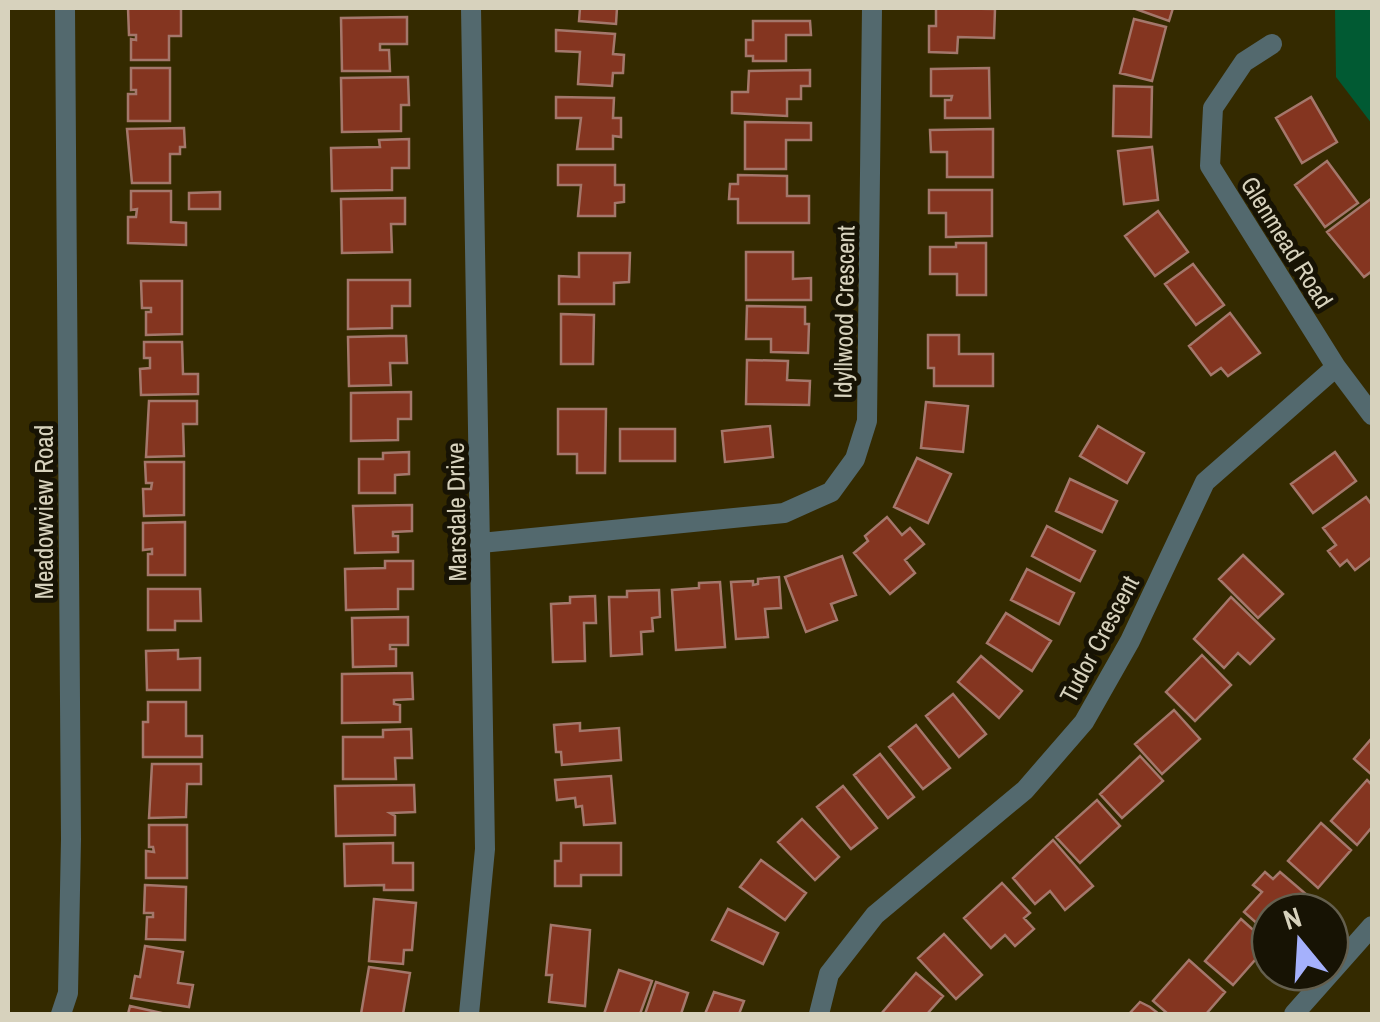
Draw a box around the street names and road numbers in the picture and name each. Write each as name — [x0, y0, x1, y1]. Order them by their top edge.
street label: Glenmead Road — [1233, 170, 1341, 314]
street label: Idyllwood Crescent — [825, 225, 863, 399]
street label: Meadowview Road — [27, 425, 61, 599]
street label: Marsdale Drive — [438, 442, 474, 582]
street label: Tudor Crescent — [1051, 569, 1147, 709]

